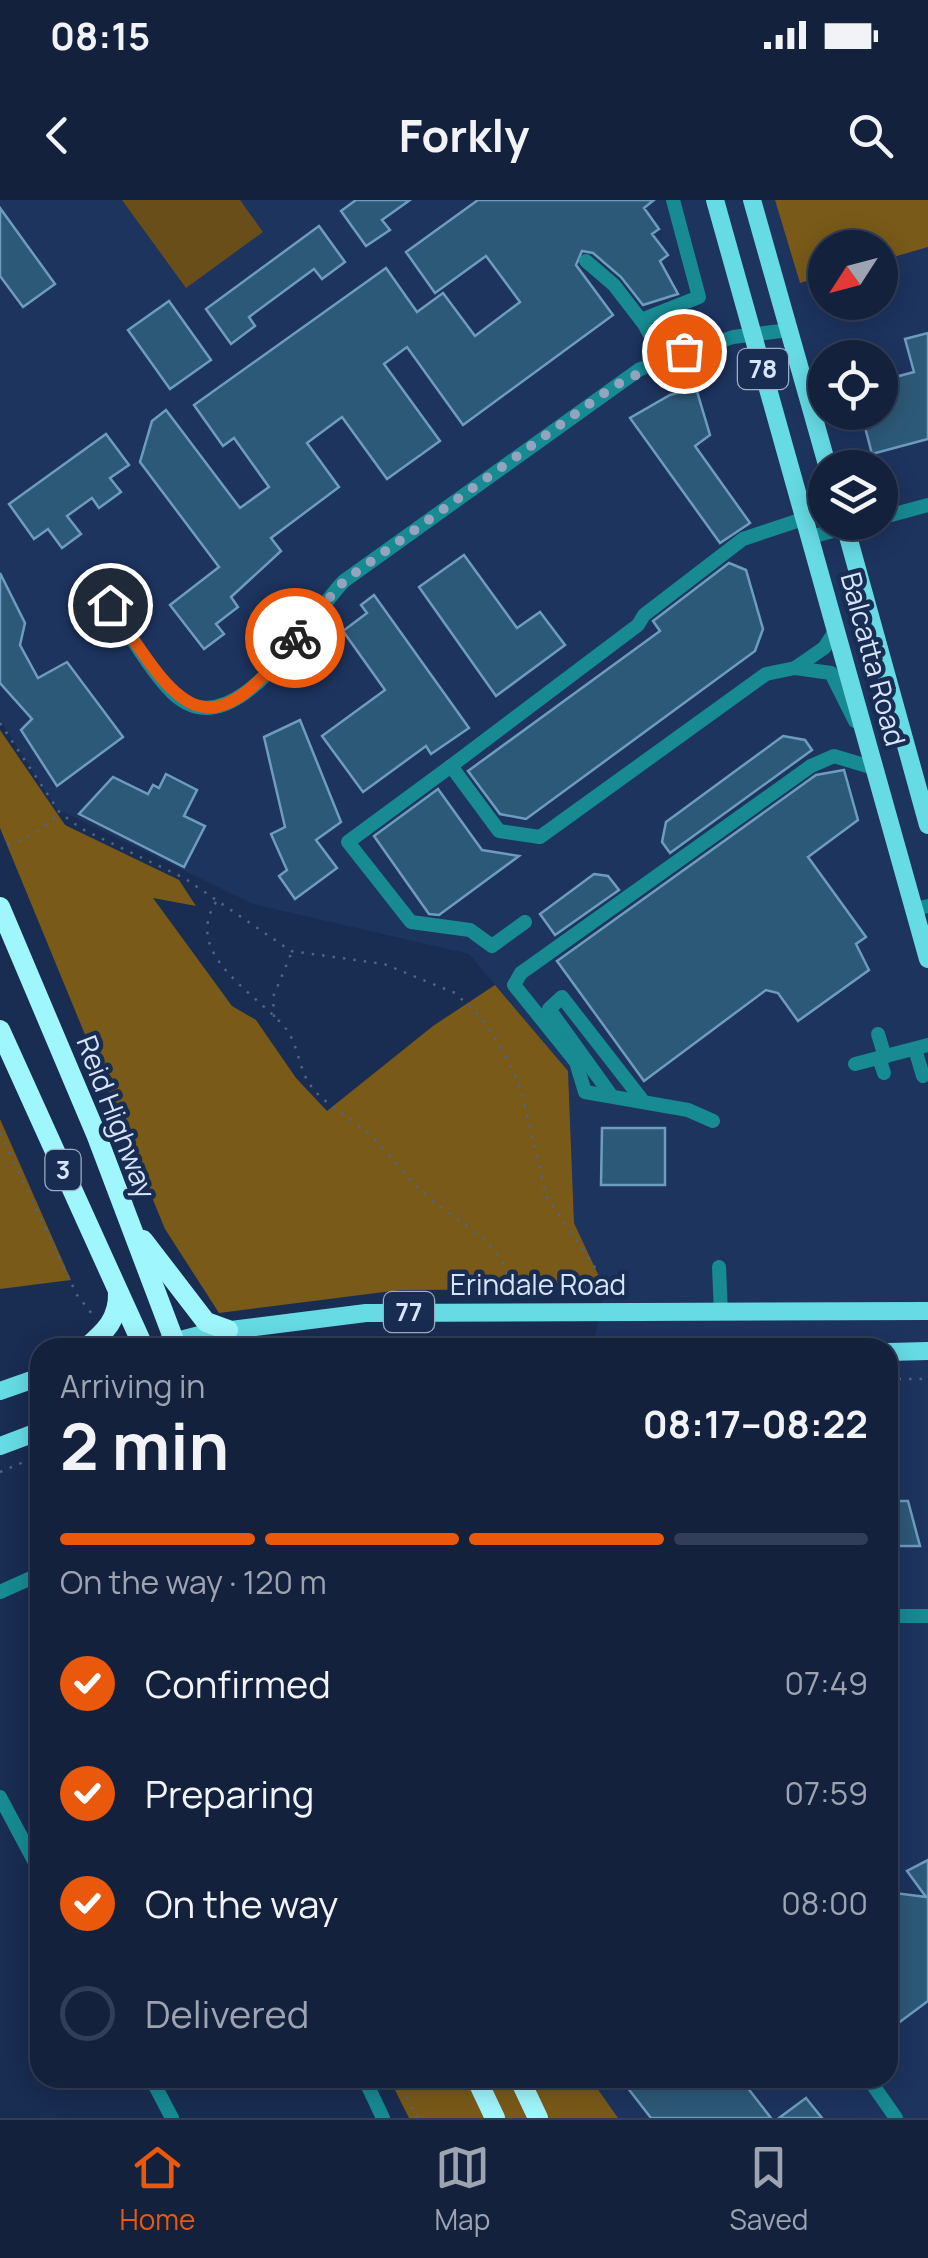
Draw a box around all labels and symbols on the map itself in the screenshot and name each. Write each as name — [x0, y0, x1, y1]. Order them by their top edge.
north arrow — [808, 230, 898, 320]
pin — [642, 309, 727, 394]
road number: 78 — [738, 349, 788, 389]
pin — [68, 563, 153, 648]
street label: Balcatta Road — [833, 568, 915, 750]
courier — [245, 588, 345, 688]
street label: Reid Highway — [68, 1030, 166, 1204]
road number: 3 — [46, 1150, 80, 1190]
street label: Erindale Road — [450, 1265, 626, 1303]
road number: 77 — [384, 1292, 434, 1332]

